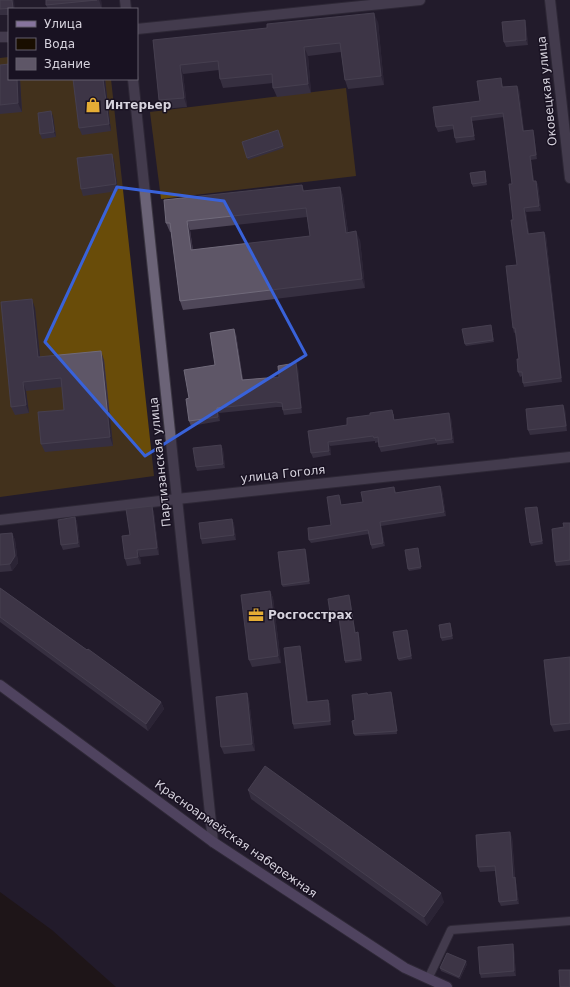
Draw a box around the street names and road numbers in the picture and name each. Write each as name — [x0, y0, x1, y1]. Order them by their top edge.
street label: Оковецкая улица — [534, 35, 560, 147]
street label: Партизанская улица — [146, 396, 174, 528]
street label: улица Гоголя — [240, 463, 326, 485]
street label: Красноармейская набережная — [152, 777, 320, 901]

